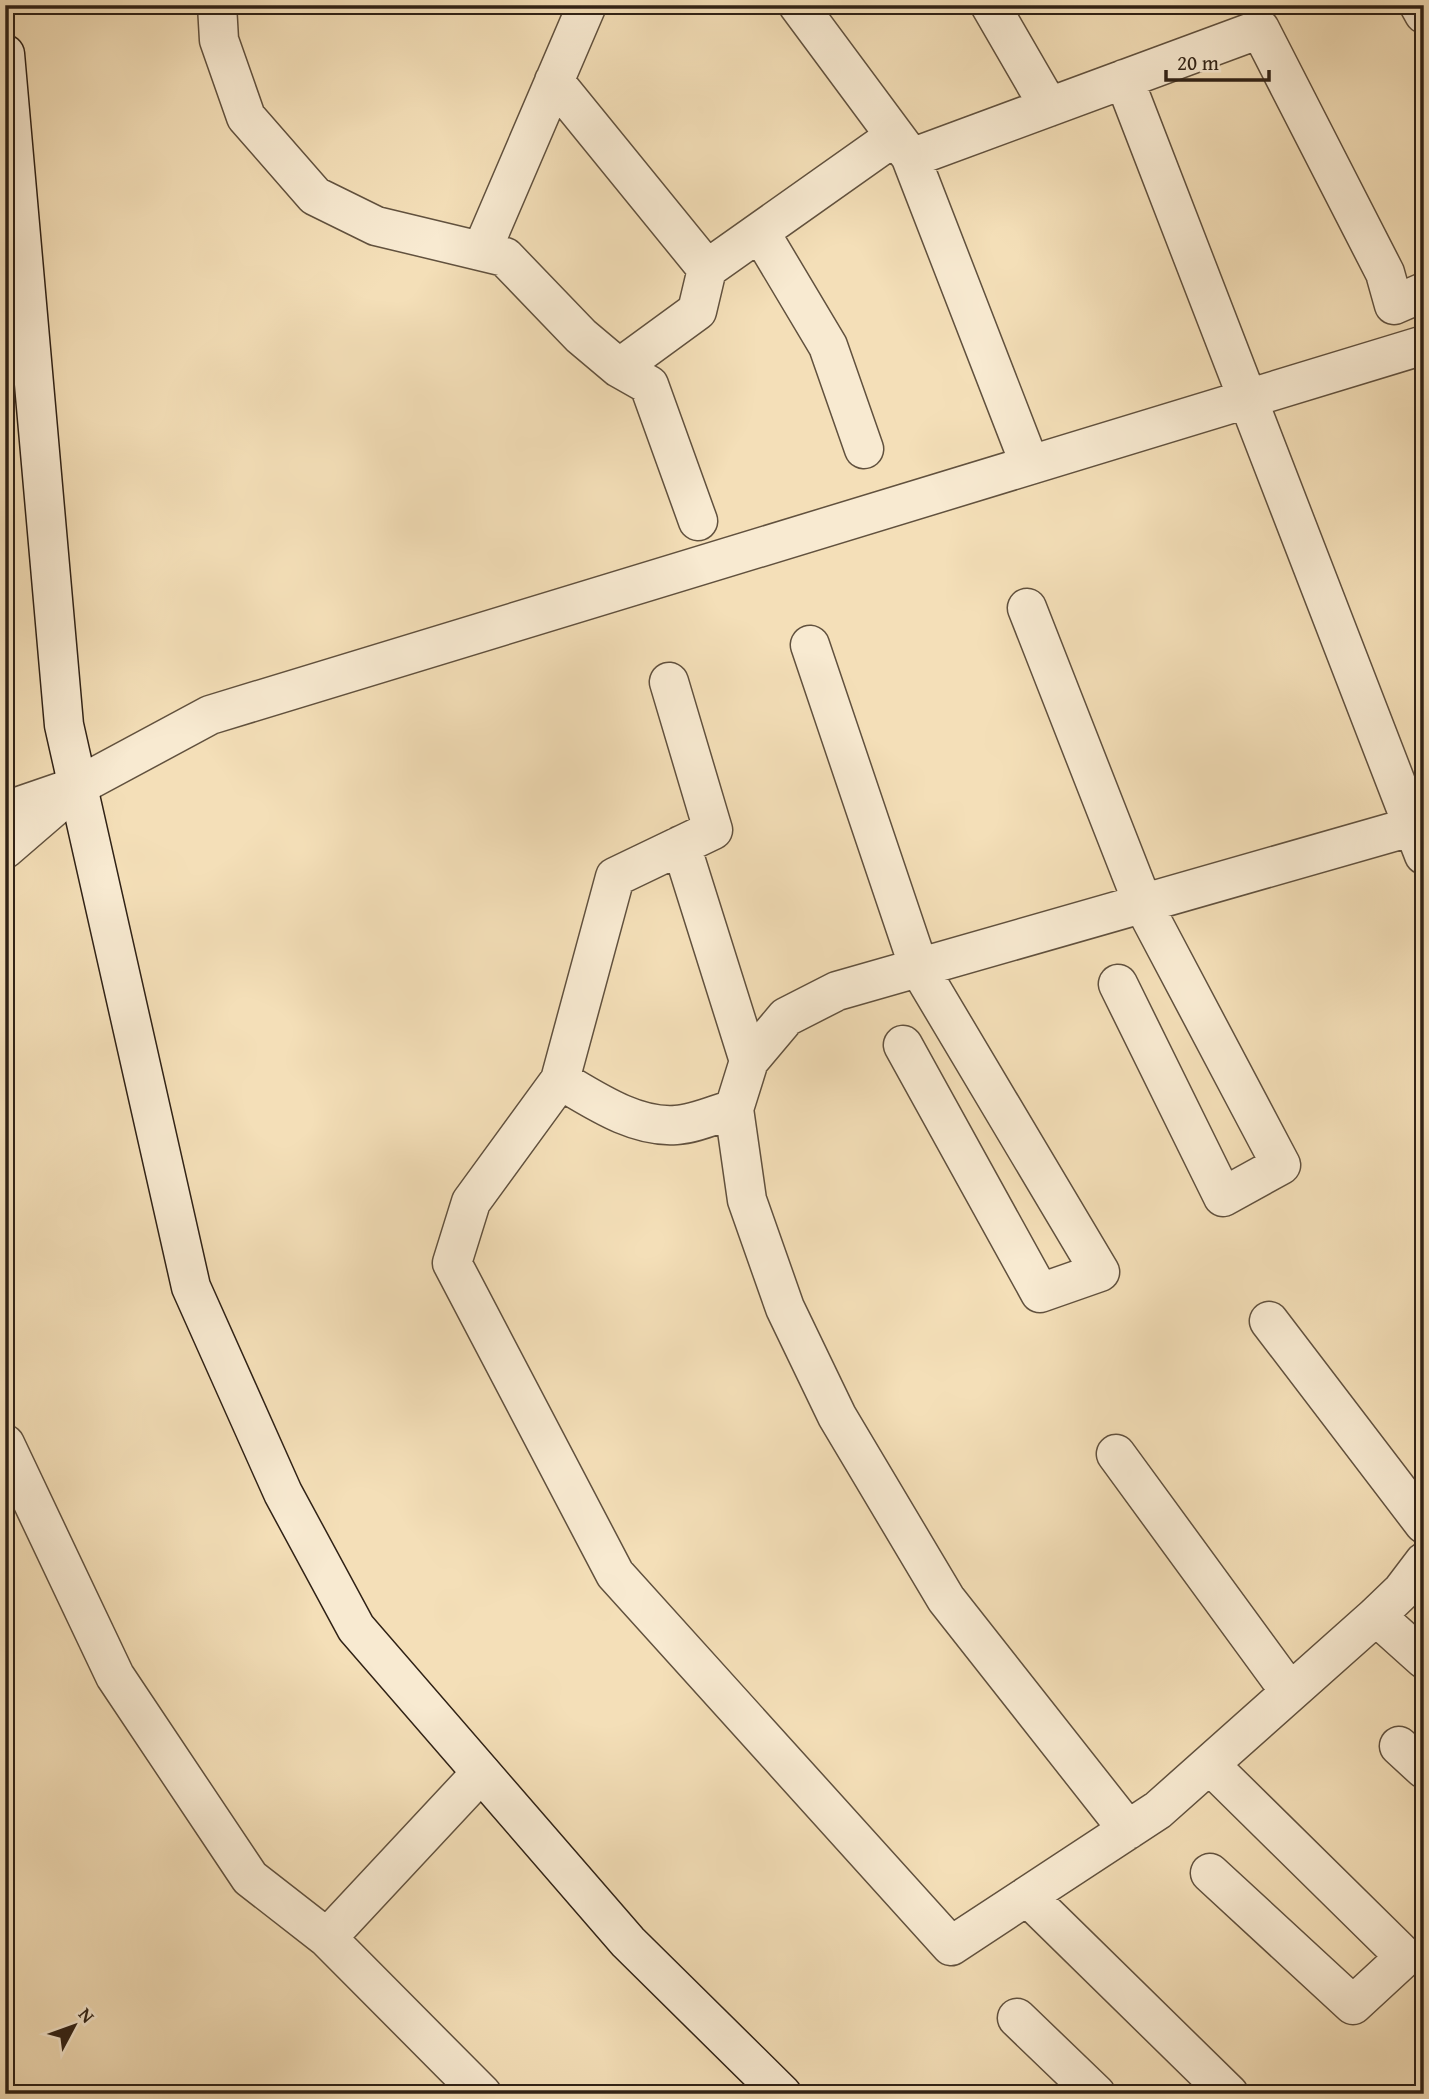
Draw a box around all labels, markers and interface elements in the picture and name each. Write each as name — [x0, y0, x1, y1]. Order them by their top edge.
scale bar — [1166, 38, 1270, 82]
text: 20 m — [1177, 47, 1219, 78]
north arrow — [38, 1990, 108, 2060]
text: N — [72, 2001, 102, 2029]

